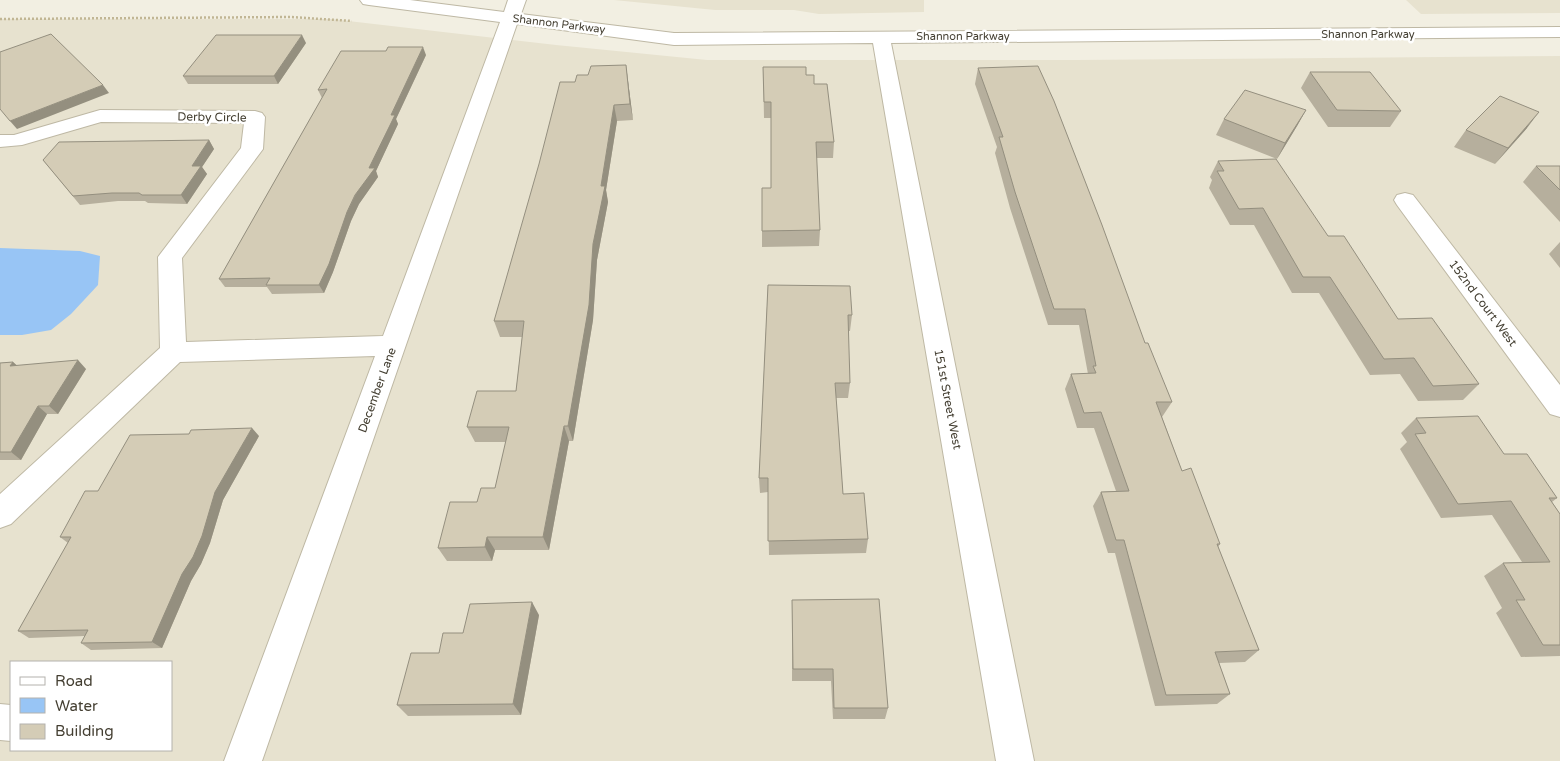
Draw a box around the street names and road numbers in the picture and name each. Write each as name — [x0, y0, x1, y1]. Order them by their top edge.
street label: Shannon Parkway — [512, 12, 606, 36]
street label: Shannon Parkway — [1321, 28, 1415, 41]
street label: Shannon Parkway — [916, 30, 1010, 43]
street label: Derby Circle — [177, 109, 247, 125]
street label: 152nd Court West — [1446, 257, 1520, 349]
street label: December Lane — [355, 345, 399, 434]
street label: 151st Street West — [931, 348, 965, 451]

